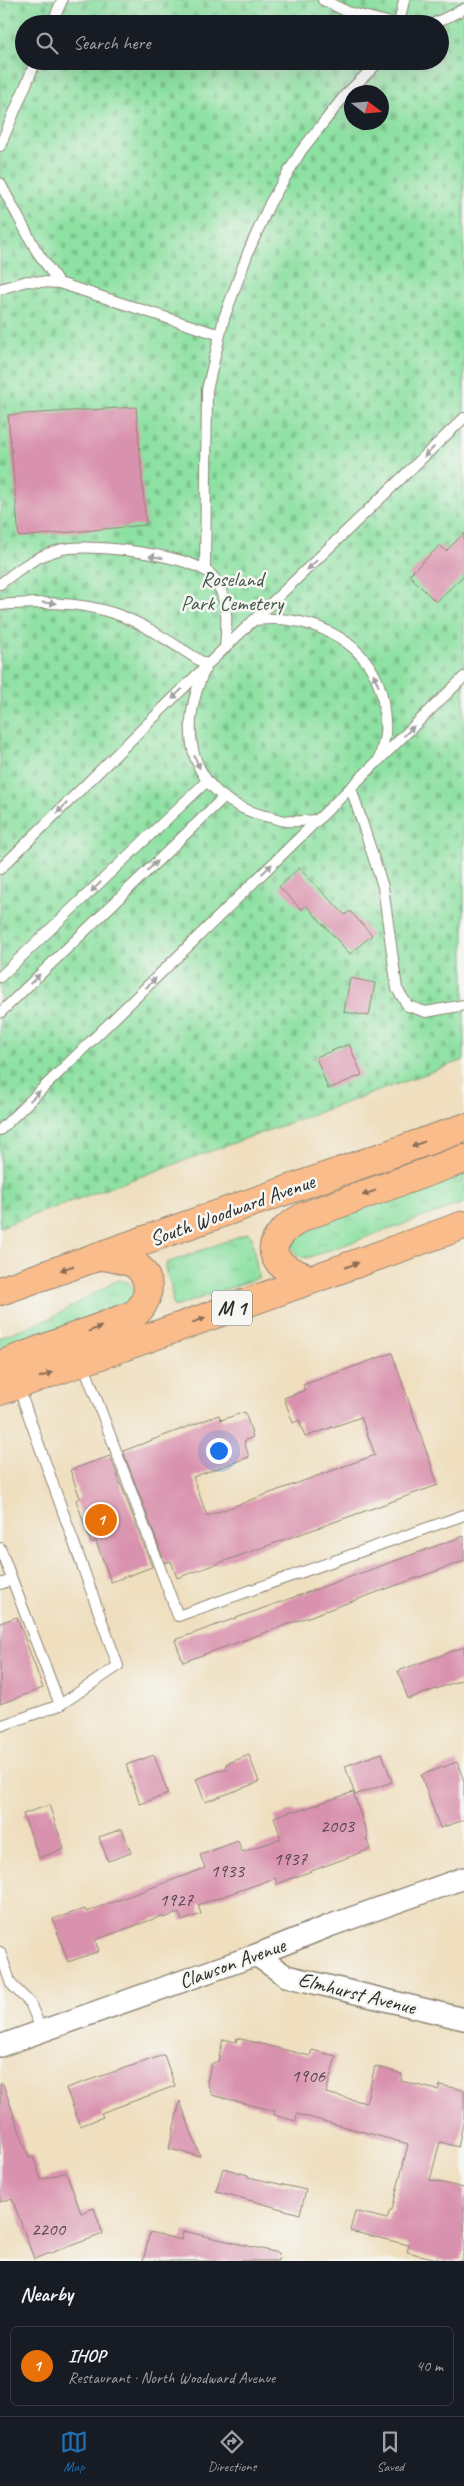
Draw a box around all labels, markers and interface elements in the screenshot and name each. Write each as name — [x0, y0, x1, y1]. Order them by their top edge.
search box — [15, 15, 449, 70]
icon: search — [33, 29, 61, 57]
text: Search here — [73, 31, 150, 55]
north arrow — [344, 85, 389, 130]
one-way arrow — [423, 446, 435, 458]
one-way arrow — [147, 552, 163, 560]
one-way arrow — [306, 558, 318, 570]
park label: Roseland Park Cemetery — [181, 566, 285, 616]
one-way arrow — [41, 599, 57, 607]
one-way arrow — [372, 672, 380, 687]
one-way arrow — [172, 688, 184, 700]
one-way arrow — [402, 725, 414, 737]
one-way arrow — [194, 755, 202, 769]
one-way arrow — [56, 802, 68, 814]
one-way arrow — [146, 860, 158, 872]
one-way arrow — [261, 863, 273, 875]
one-way arrow — [90, 881, 102, 893]
one-way arrow — [29, 973, 41, 985]
one-way arrow — [145, 977, 157, 989]
one-way arrow — [29, 1091, 41, 1103]
one-way arrow — [410, 1140, 425, 1148]
street label: South Woodward Avenue — [146, 1168, 319, 1252]
one-way arrow — [361, 1190, 376, 1197]
one-way arrow — [345, 1261, 360, 1269]
one-way arrow — [59, 1264, 74, 1272]
road number: M 1 — [212, 1290, 252, 1326]
one-way arrow — [192, 1316, 207, 1324]
one-way arrow — [87, 1325, 102, 1332]
one-way arrow — [39, 1371, 54, 1379]
your location — [206, 1438, 232, 1464]
pin: 1 — [85, 1501, 117, 1539]
house number: 2003 — [320, 1814, 356, 1838]
house number: 1937 — [273, 1847, 309, 1871]
house number: 1933 — [210, 1859, 246, 1883]
house number: 1927 — [159, 1888, 195, 1912]
street label: Clawson Avenue — [175, 1931, 290, 1994]
street label: Elmhurst Avenue — [296, 1966, 419, 2020]
house number: 1906 — [291, 2064, 327, 2088]
house number: 2200 — [31, 2217, 67, 2241]
text: Nearby — [20, 2281, 73, 2307]
text: IHOP — [68, 2344, 105, 2368]
text: 1 — [33, 2356, 41, 2376]
text: 40 m — [416, 2356, 443, 2376]
text: Restaurant · North Woodward Avenue — [68, 2368, 275, 2388]
tab: Map — [60, 2428, 88, 2475]
tab: Directions — [208, 2428, 256, 2475]
tab: Saved — [376, 2428, 404, 2475]

